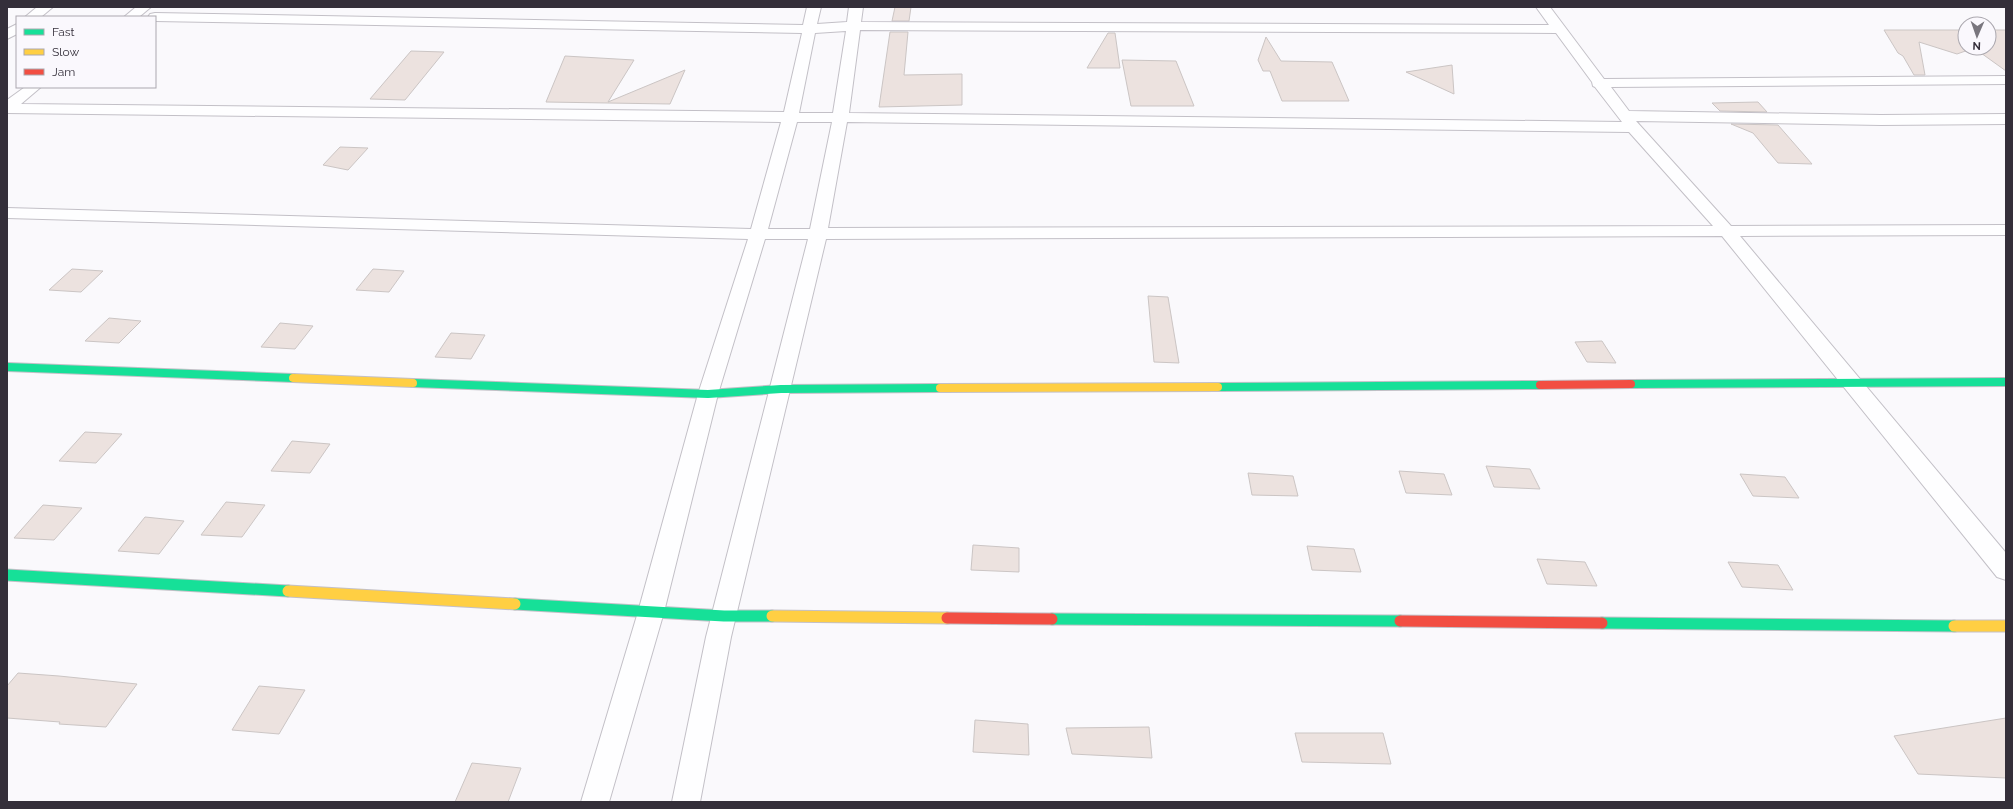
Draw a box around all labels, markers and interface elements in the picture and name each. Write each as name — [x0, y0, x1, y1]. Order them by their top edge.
legend — [16, 16, 156, 88]
north arrow — [1957, 16, 1997, 56]
text: Fast — [52, 25, 75, 39]
text: N — [1972, 39, 1981, 52]
text: Slow — [52, 45, 79, 59]
text: Jam — [52, 65, 75, 79]

